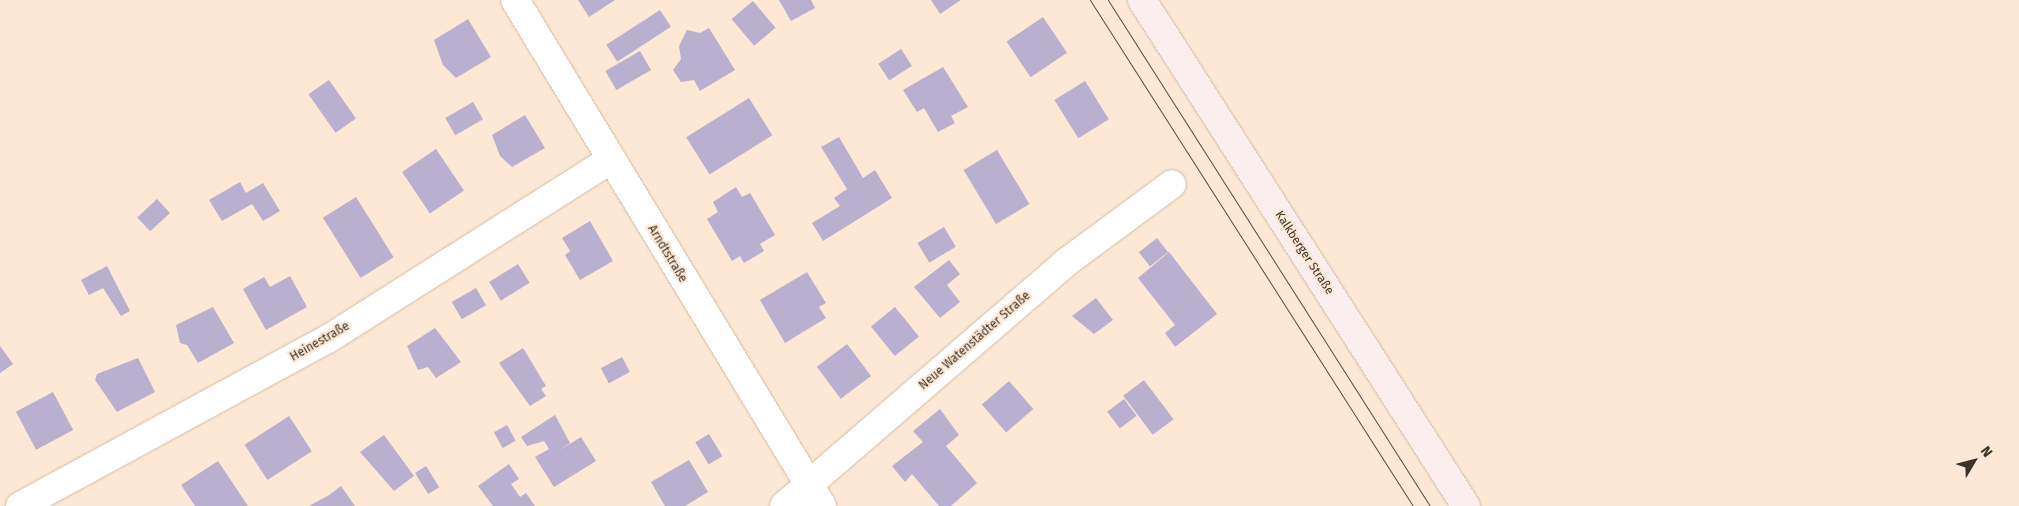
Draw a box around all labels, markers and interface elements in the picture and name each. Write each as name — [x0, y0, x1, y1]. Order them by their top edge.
street label: Kalkberger Straße — [1272, 208, 1336, 298]
street label: Arndtstraße — [644, 223, 690, 285]
street label: Neue Watenstädter Straße — [916, 289, 1034, 393]
street label: Heinestraße — [288, 319, 352, 365]
north arrow — [1949, 436, 1999, 486]
text: N — [1977, 443, 1996, 460]

